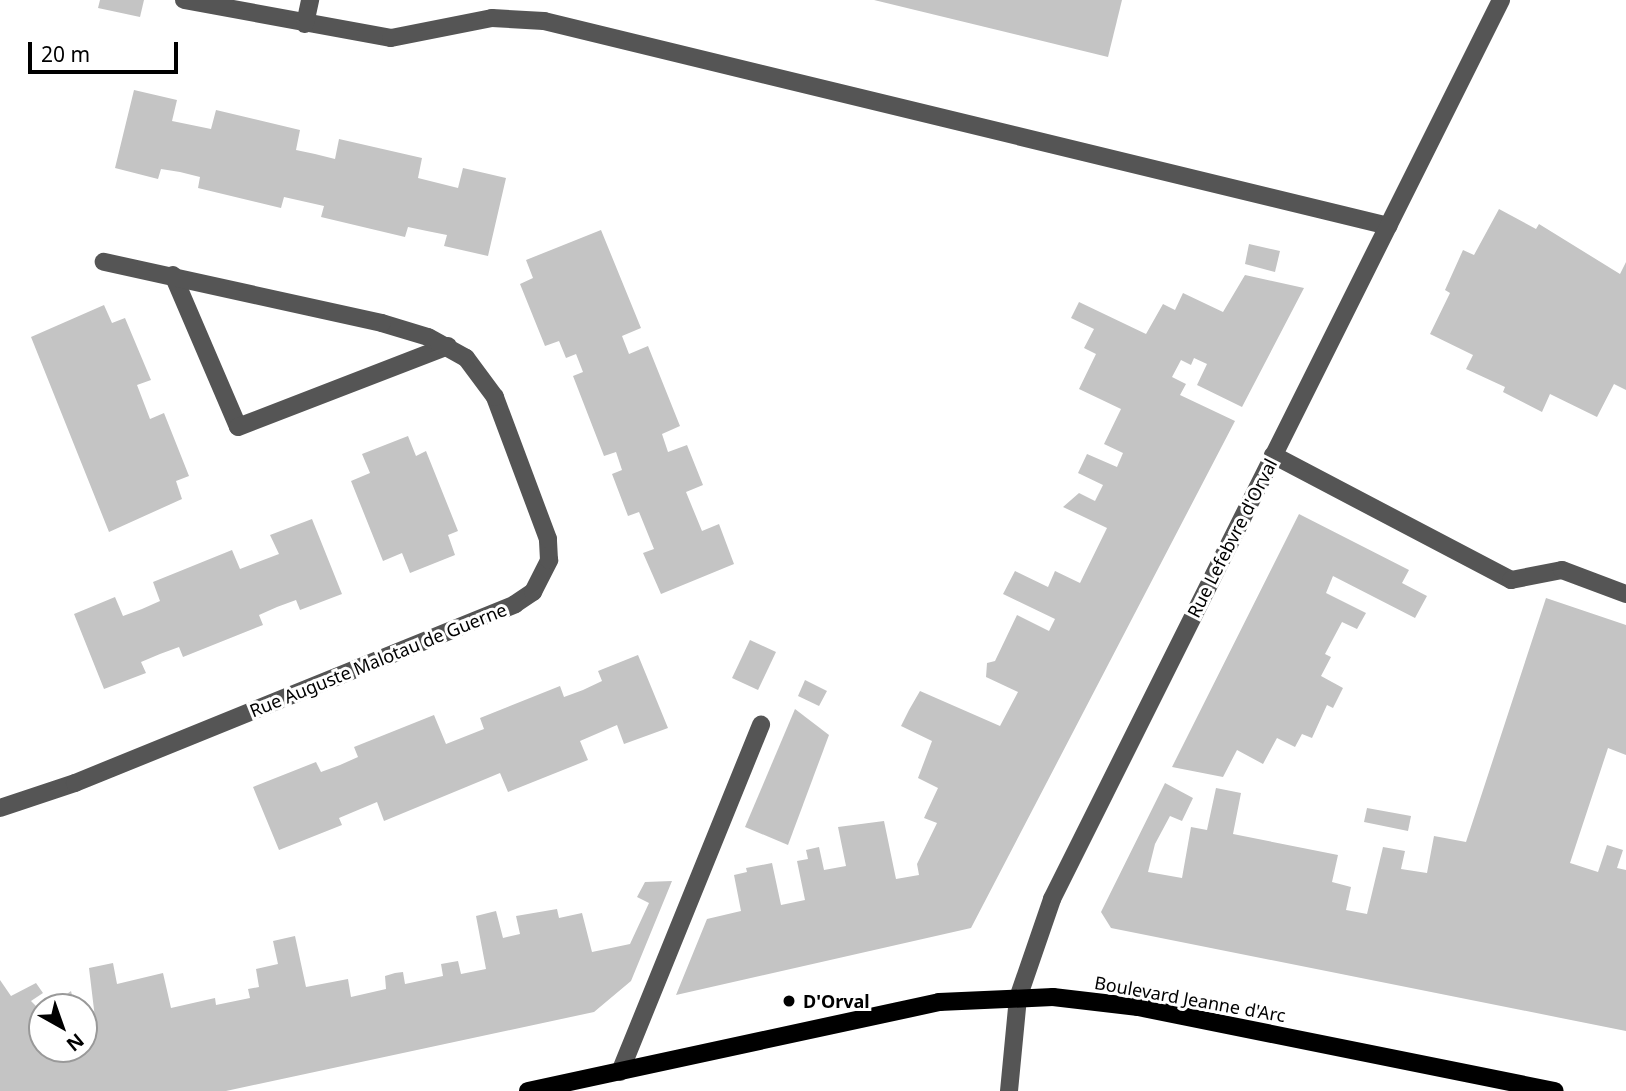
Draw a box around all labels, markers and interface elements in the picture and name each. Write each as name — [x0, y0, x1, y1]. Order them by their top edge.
scale bar — [32, 28, 182, 72]
text: 20 m — [41, 40, 90, 68]
street label: Rue Lefebvre d'Orval — [1183, 455, 1281, 621]
street label: Rue Auguste Malotau de Guerne — [246, 598, 510, 722]
street label: Boulevard Jeanne d'Arc — [1093, 972, 1287, 1026]
place label: D'Orval — [803, 990, 870, 1012]
north arrow — [28, 993, 98, 1063]
marker: D'Orval — [781, 993, 797, 1009]
text: N — [61, 1028, 89, 1057]

